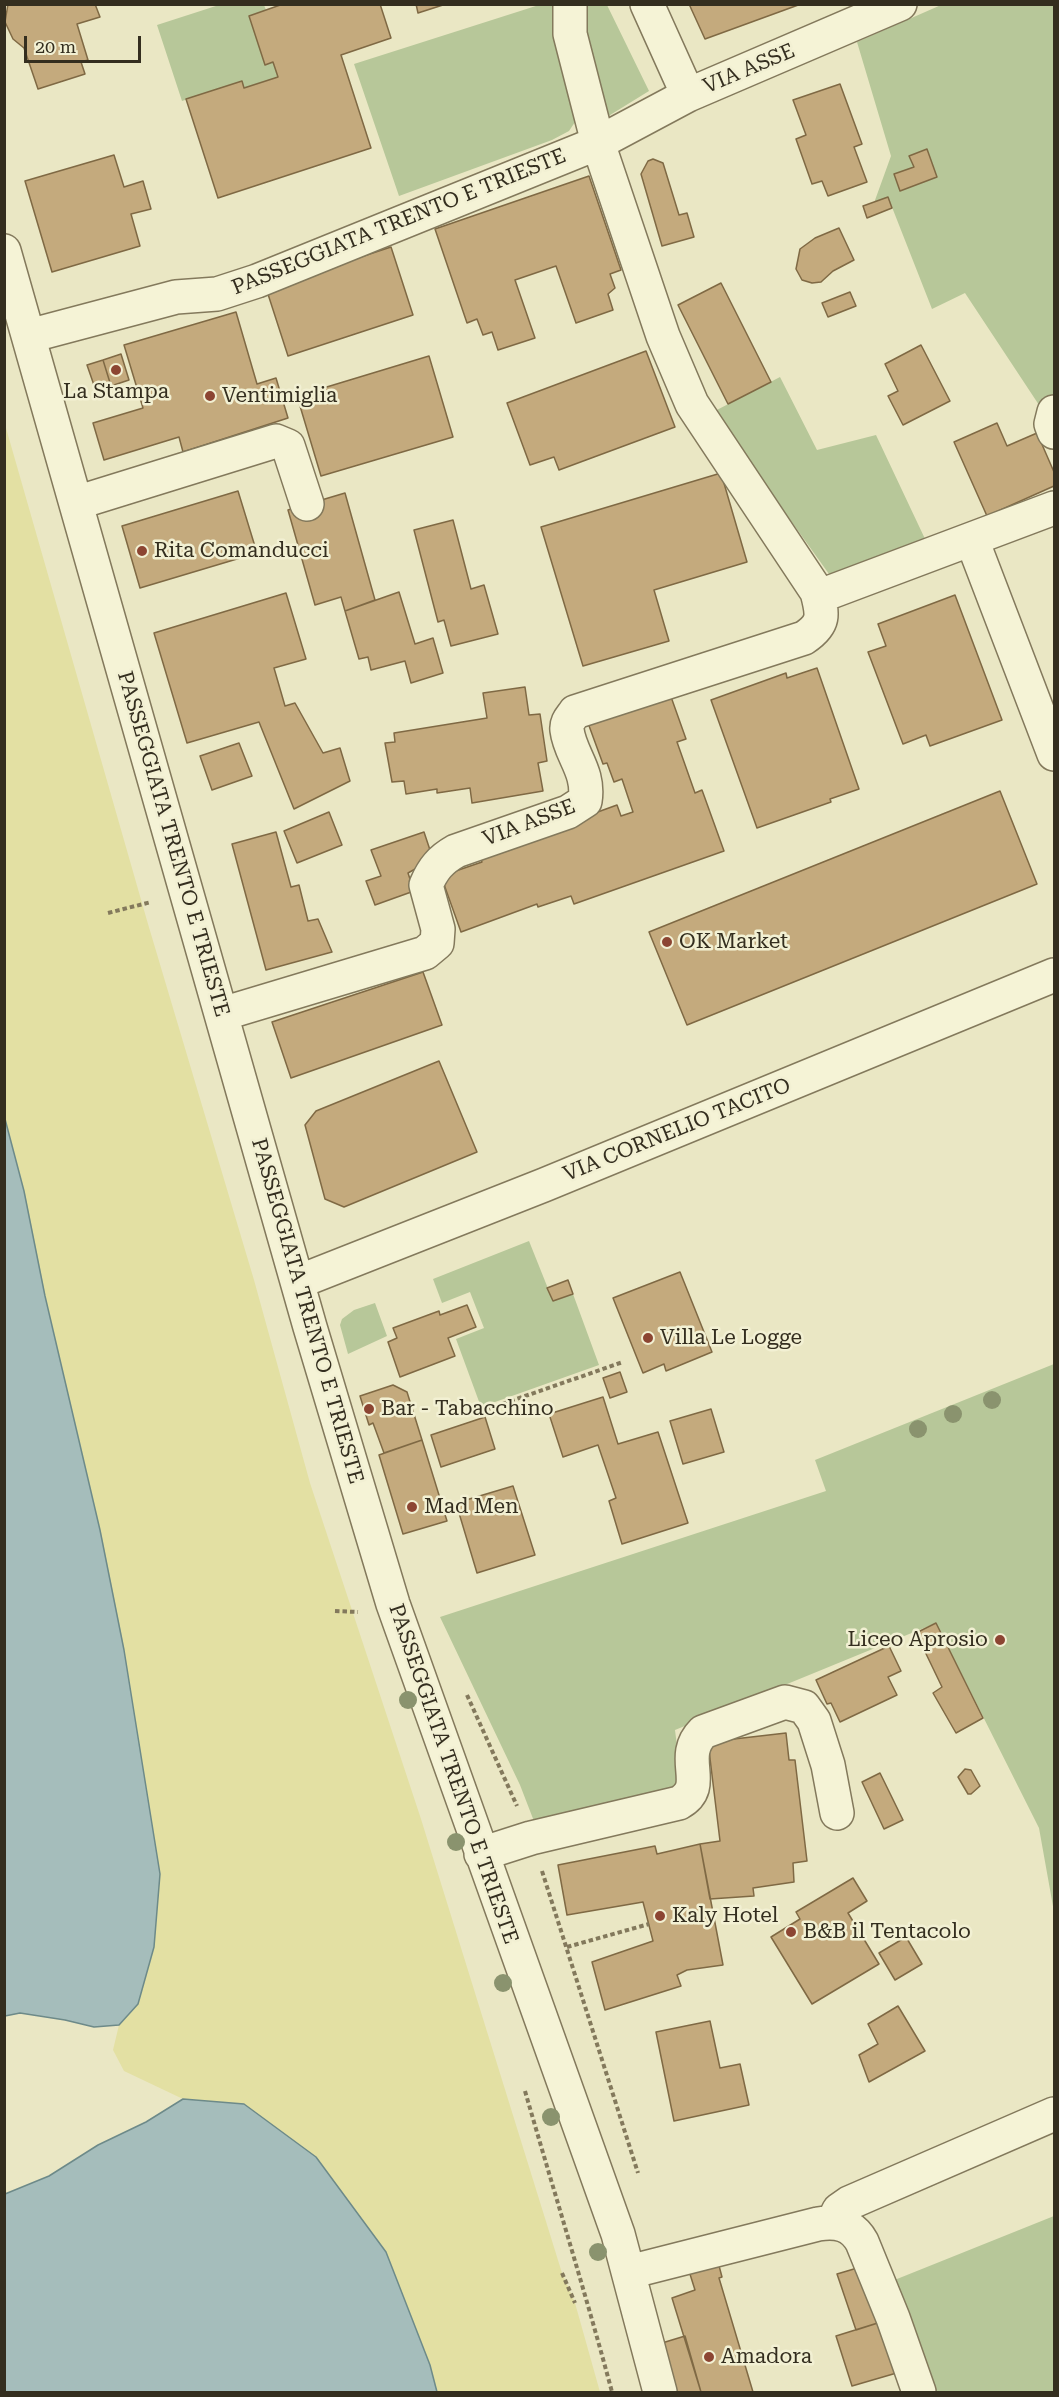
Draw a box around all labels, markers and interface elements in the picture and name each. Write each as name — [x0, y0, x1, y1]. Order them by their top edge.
scale bar — [27, 24, 144, 62]
text: 20 m — [35, 36, 76, 57]
street label: VIA ASSE — [699, 38, 799, 100]
street label: PASSEGGIATA TRENTO E TRIESTE — [228, 143, 570, 301]
marker: La Stampa — [109, 363, 123, 377]
place label: La Stampa — [63, 379, 169, 405]
place label: Ventimiglia — [222, 383, 337, 409]
marker: Ventimiglia — [203, 389, 217, 403]
place label: Rita Comanducci — [154, 538, 329, 564]
marker: Rita Comanducci — [135, 544, 149, 558]
street label: PASSEGGIATA TRENTO E TRIESTE — [112, 668, 234, 1020]
street label: VIA ASSE — [479, 794, 579, 852]
place label: OK Market — [679, 929, 788, 955]
marker: OK Market — [660, 935, 674, 949]
street label: VIA CORNELIO TACITO — [560, 1073, 794, 1187]
street label: PASSEGGIATA TRENTO E TRIESTE — [246, 1135, 368, 1487]
place label: Villa Le Logge — [660, 1325, 802, 1351]
marker: Villa Le Logge — [641, 1331, 655, 1345]
place label: Bar - Tabacchino — [381, 1396, 554, 1422]
marker: Bar - Tabacchino — [362, 1402, 376, 1416]
place label: Mad Men — [424, 1494, 519, 1520]
marker: Mad Men — [405, 1500, 419, 1514]
street label: PASSEGGIATA TRENTO E TRIESTE — [383, 1601, 523, 1947]
place label: Liceo Aprosio — [848, 1627, 988, 1653]
marker: Liceo Aprosio — [993, 1633, 1007, 1647]
place label: Kaly Hotel — [672, 1903, 778, 1929]
marker: Kaly Hotel — [653, 1909, 667, 1923]
place label: B&B il Tentacolo — [803, 1919, 971, 1945]
marker: B&B il Tentacolo — [784, 1925, 798, 1939]
place label: Amadora — [721, 2344, 812, 2370]
marker: Amadora — [702, 2350, 716, 2364]

